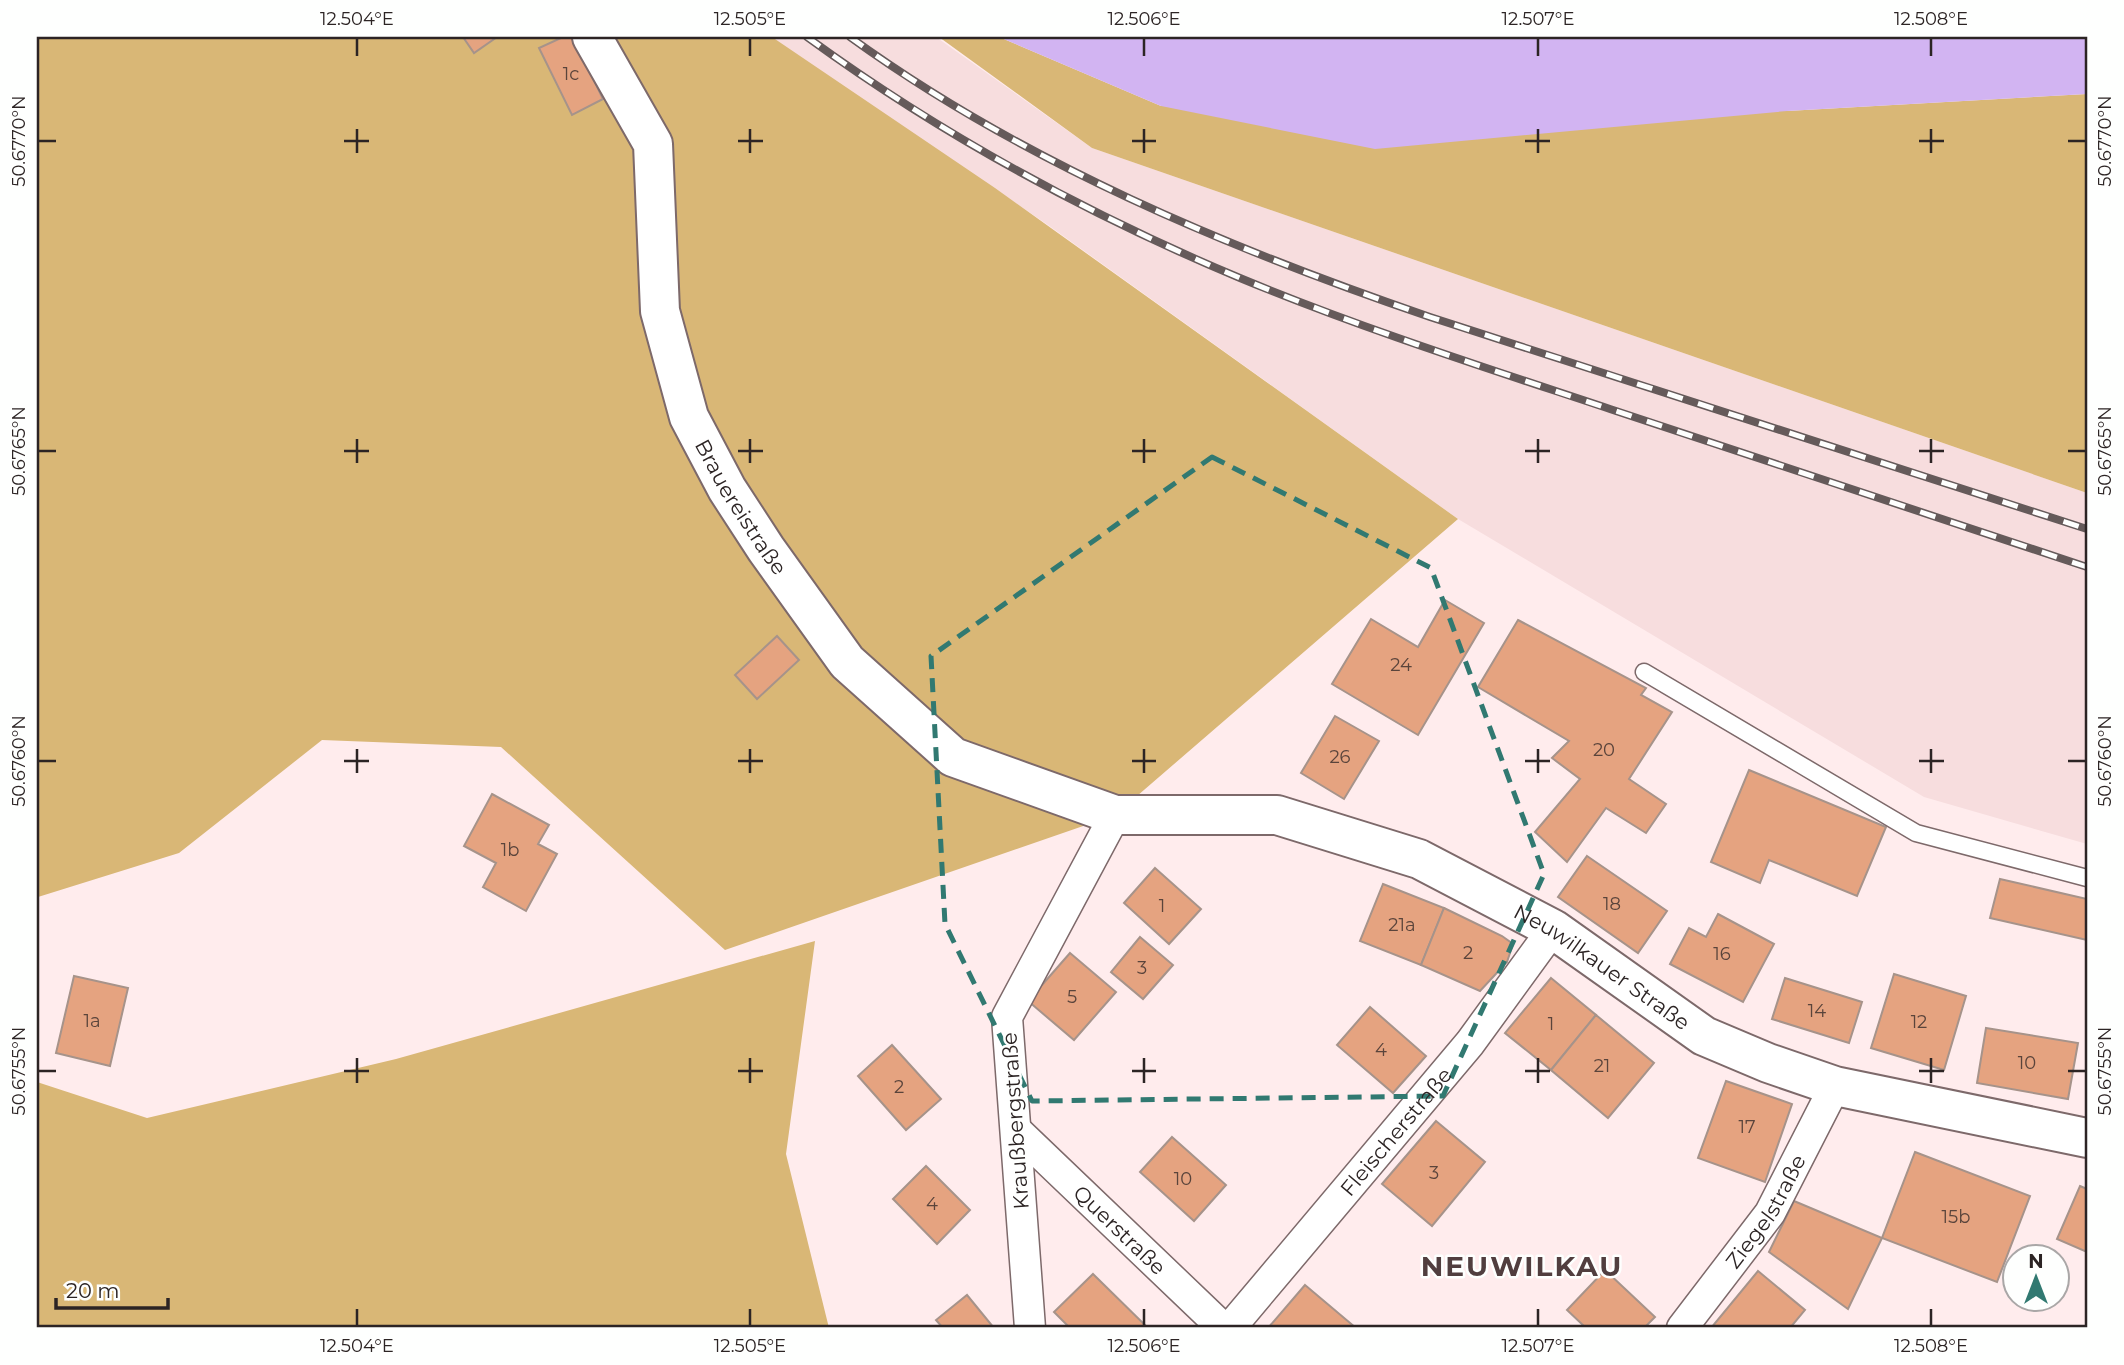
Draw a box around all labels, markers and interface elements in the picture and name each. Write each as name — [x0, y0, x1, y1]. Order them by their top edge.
text: 12.504°E — [320, 8, 394, 30]
text: 12.505°E — [714, 8, 786, 30]
text: 12.506°E — [1108, 8, 1181, 30]
text: 12.507°E — [1502, 8, 1574, 30]
text: 12.508°E — [1894, 8, 1968, 30]
house number: 1c — [563, 63, 579, 85]
text: 50.6770°N — [8, 95, 30, 187]
text: 50.6770°N — [2094, 95, 2116, 187]
text: 50.6765°N — [8, 406, 30, 496]
text: 50.6765°N — [2094, 406, 2116, 496]
street label: Brauereistraße — [690, 435, 793, 579]
house number: 24 — [1390, 654, 1412, 676]
text: 50.6760°N — [8, 715, 30, 807]
text: 50.6760°N — [2094, 715, 2116, 807]
house number: 20 — [1593, 739, 1615, 761]
house number: 26 — [1329, 746, 1351, 768]
house number: 1b — [501, 839, 519, 861]
house number: 18 — [1603, 893, 1621, 915]
house number: 1 — [1159, 895, 1165, 917]
street label: Neuwilkauer Straße — [1510, 898, 1695, 1035]
house number: 21a — [1388, 914, 1416, 936]
house number: 2 — [1463, 942, 1473, 964]
house number: 16 — [1713, 943, 1731, 965]
house number: 3 — [1137, 957, 1147, 979]
house number: 5 — [1067, 986, 1077, 1008]
house number: 14 — [1808, 1000, 1826, 1022]
house number: 1a — [83, 1010, 101, 1032]
house number: 12 — [1911, 1011, 1927, 1033]
house number: 1 — [1548, 1013, 1554, 1035]
text: 50.6755°N — [8, 1027, 30, 1115]
text: 50.6755°N — [2094, 1027, 2116, 1115]
street label: Kraußbergstraße — [996, 1031, 1034, 1211]
house number: 4 — [1375, 1039, 1387, 1061]
house number: 10 — [2018, 1052, 2036, 1074]
house number: 21 — [1594, 1055, 1610, 1077]
street label: Fleischerstraße — [1334, 1062, 1457, 1201]
house number: 2 — [894, 1076, 904, 1098]
house number: 17 — [1738, 1116, 1756, 1138]
street label: Ziegelstraße — [1720, 1150, 1810, 1273]
house number: 3 — [1429, 1162, 1439, 1184]
house number: 10 — [1174, 1168, 1192, 1190]
street label: Querstraße — [1069, 1180, 1171, 1279]
house number: 4 — [926, 1193, 938, 1215]
house number: 15b — [1942, 1206, 1970, 1228]
north arrow — [2002, 1242, 2072, 1312]
district label: NEUWILKAU — [1421, 1249, 1623, 1283]
text: N — [2028, 1250, 2044, 1273]
scale bar — [56, 1267, 168, 1311]
text: 20 m — [66, 1278, 120, 1303]
text: 12.504°E — [320, 1335, 394, 1357]
text: 12.505°E — [714, 1335, 786, 1357]
text: 12.506°E — [1108, 1335, 1181, 1357]
text: 12.507°E — [1502, 1335, 1574, 1357]
text: 12.508°E — [1894, 1335, 1968, 1357]

